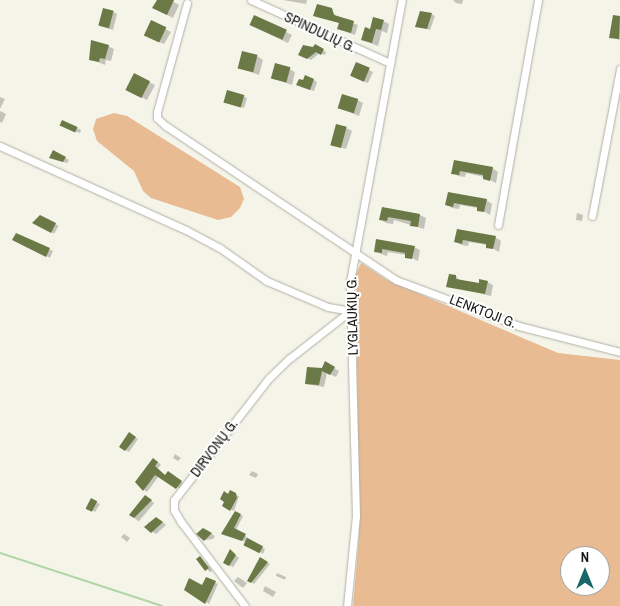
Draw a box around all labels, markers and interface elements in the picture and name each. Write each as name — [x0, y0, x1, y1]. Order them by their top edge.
street label: SPINDULIŲ G. — [282, 8, 358, 56]
street label: LYGLAUKIŲ G. — [343, 276, 361, 356]
street label: LENKTOJI G. — [447, 291, 519, 331]
street label: DIRVONŲ G. — [187, 416, 241, 480]
north arrow — [560, 546, 610, 596]
text: N — [581, 548, 589, 566]

